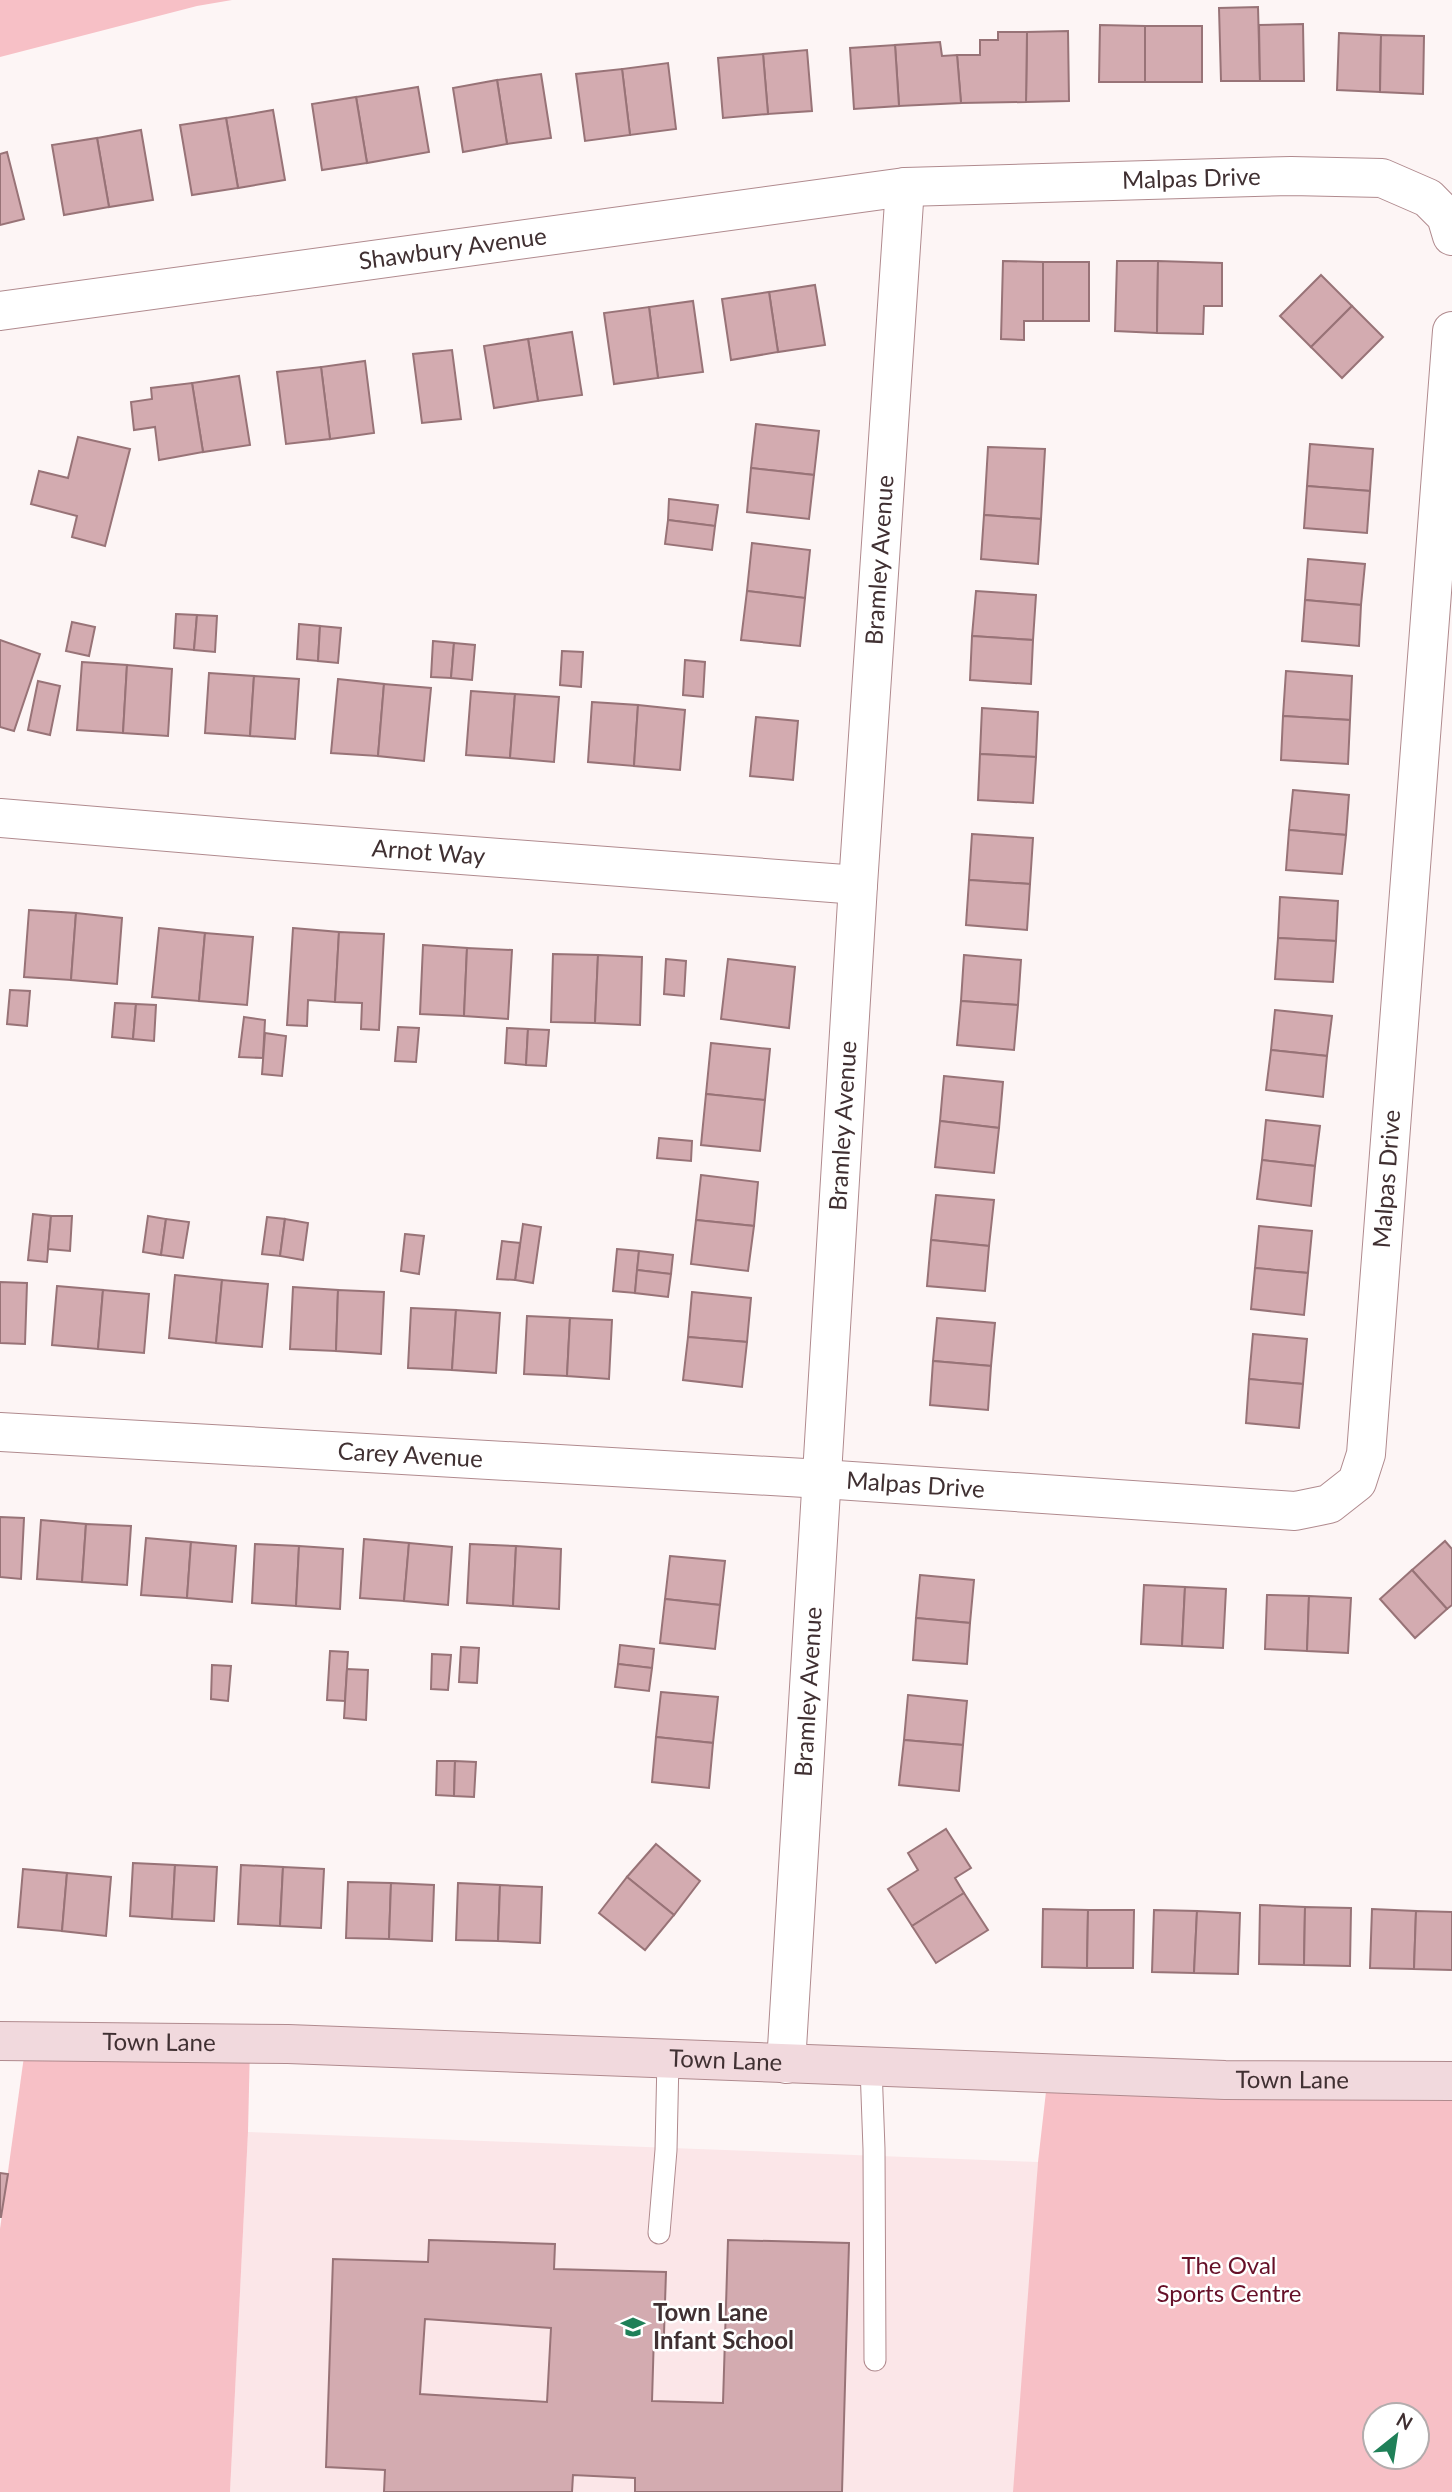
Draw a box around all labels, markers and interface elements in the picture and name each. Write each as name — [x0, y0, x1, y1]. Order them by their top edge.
street label: Malpas Drive — [1122, 161, 1261, 194]
street label: Shawbury Avenue — [357, 220, 548, 275]
street label: Bramley Avenue — [858, 474, 899, 646]
street label: Arnot Way — [371, 832, 487, 870]
street label: Bramley Avenue — [822, 1040, 861, 1211]
street label: Malpas Drive — [1366, 1109, 1405, 1249]
street label: Carey Avenue — [337, 1435, 484, 1473]
street label: Malpas Drive — [845, 1465, 986, 1503]
street label: Bramley Avenue — [788, 1606, 827, 1777]
street label: Town Lane — [102, 2026, 216, 2056]
street label: Town Lane — [668, 2043, 783, 2076]
street label: Town Lane — [1236, 2064, 1349, 2094]
park label: The Oval Sports Centre — [1157, 2250, 1301, 2307]
place label: Town Lane Infant School — [653, 2297, 794, 2354]
school or university icon: Town Lane Infant School — [619, 2313, 647, 2341]
north arrow — [1361, 2401, 1431, 2471]
text: N — [1393, 2407, 1417, 2434]

